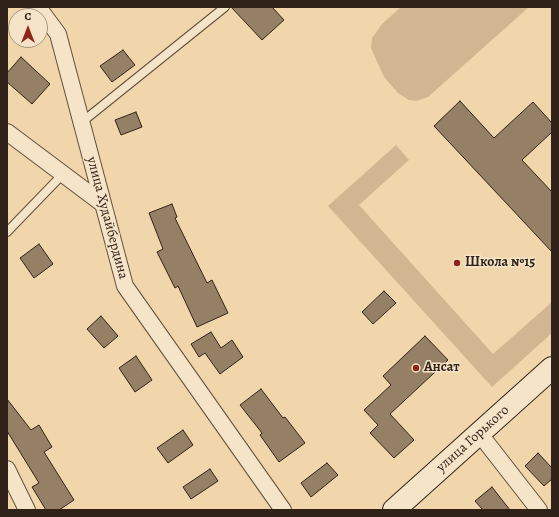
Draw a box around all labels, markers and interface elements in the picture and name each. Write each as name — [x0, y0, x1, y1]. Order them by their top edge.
north arrow — [8, 8, 48, 48]
text: С — [25, 9, 31, 24]
street label: улица Худайбердина — [83, 155, 131, 281]
place label: Школа №15 — [465, 255, 535, 271]
marker: Школа №15 — [452, 258, 462, 268]
place label: Ансат — [424, 360, 460, 376]
marker: Ансат — [411, 363, 421, 373]
street label: улица Горького — [433, 402, 513, 476]

